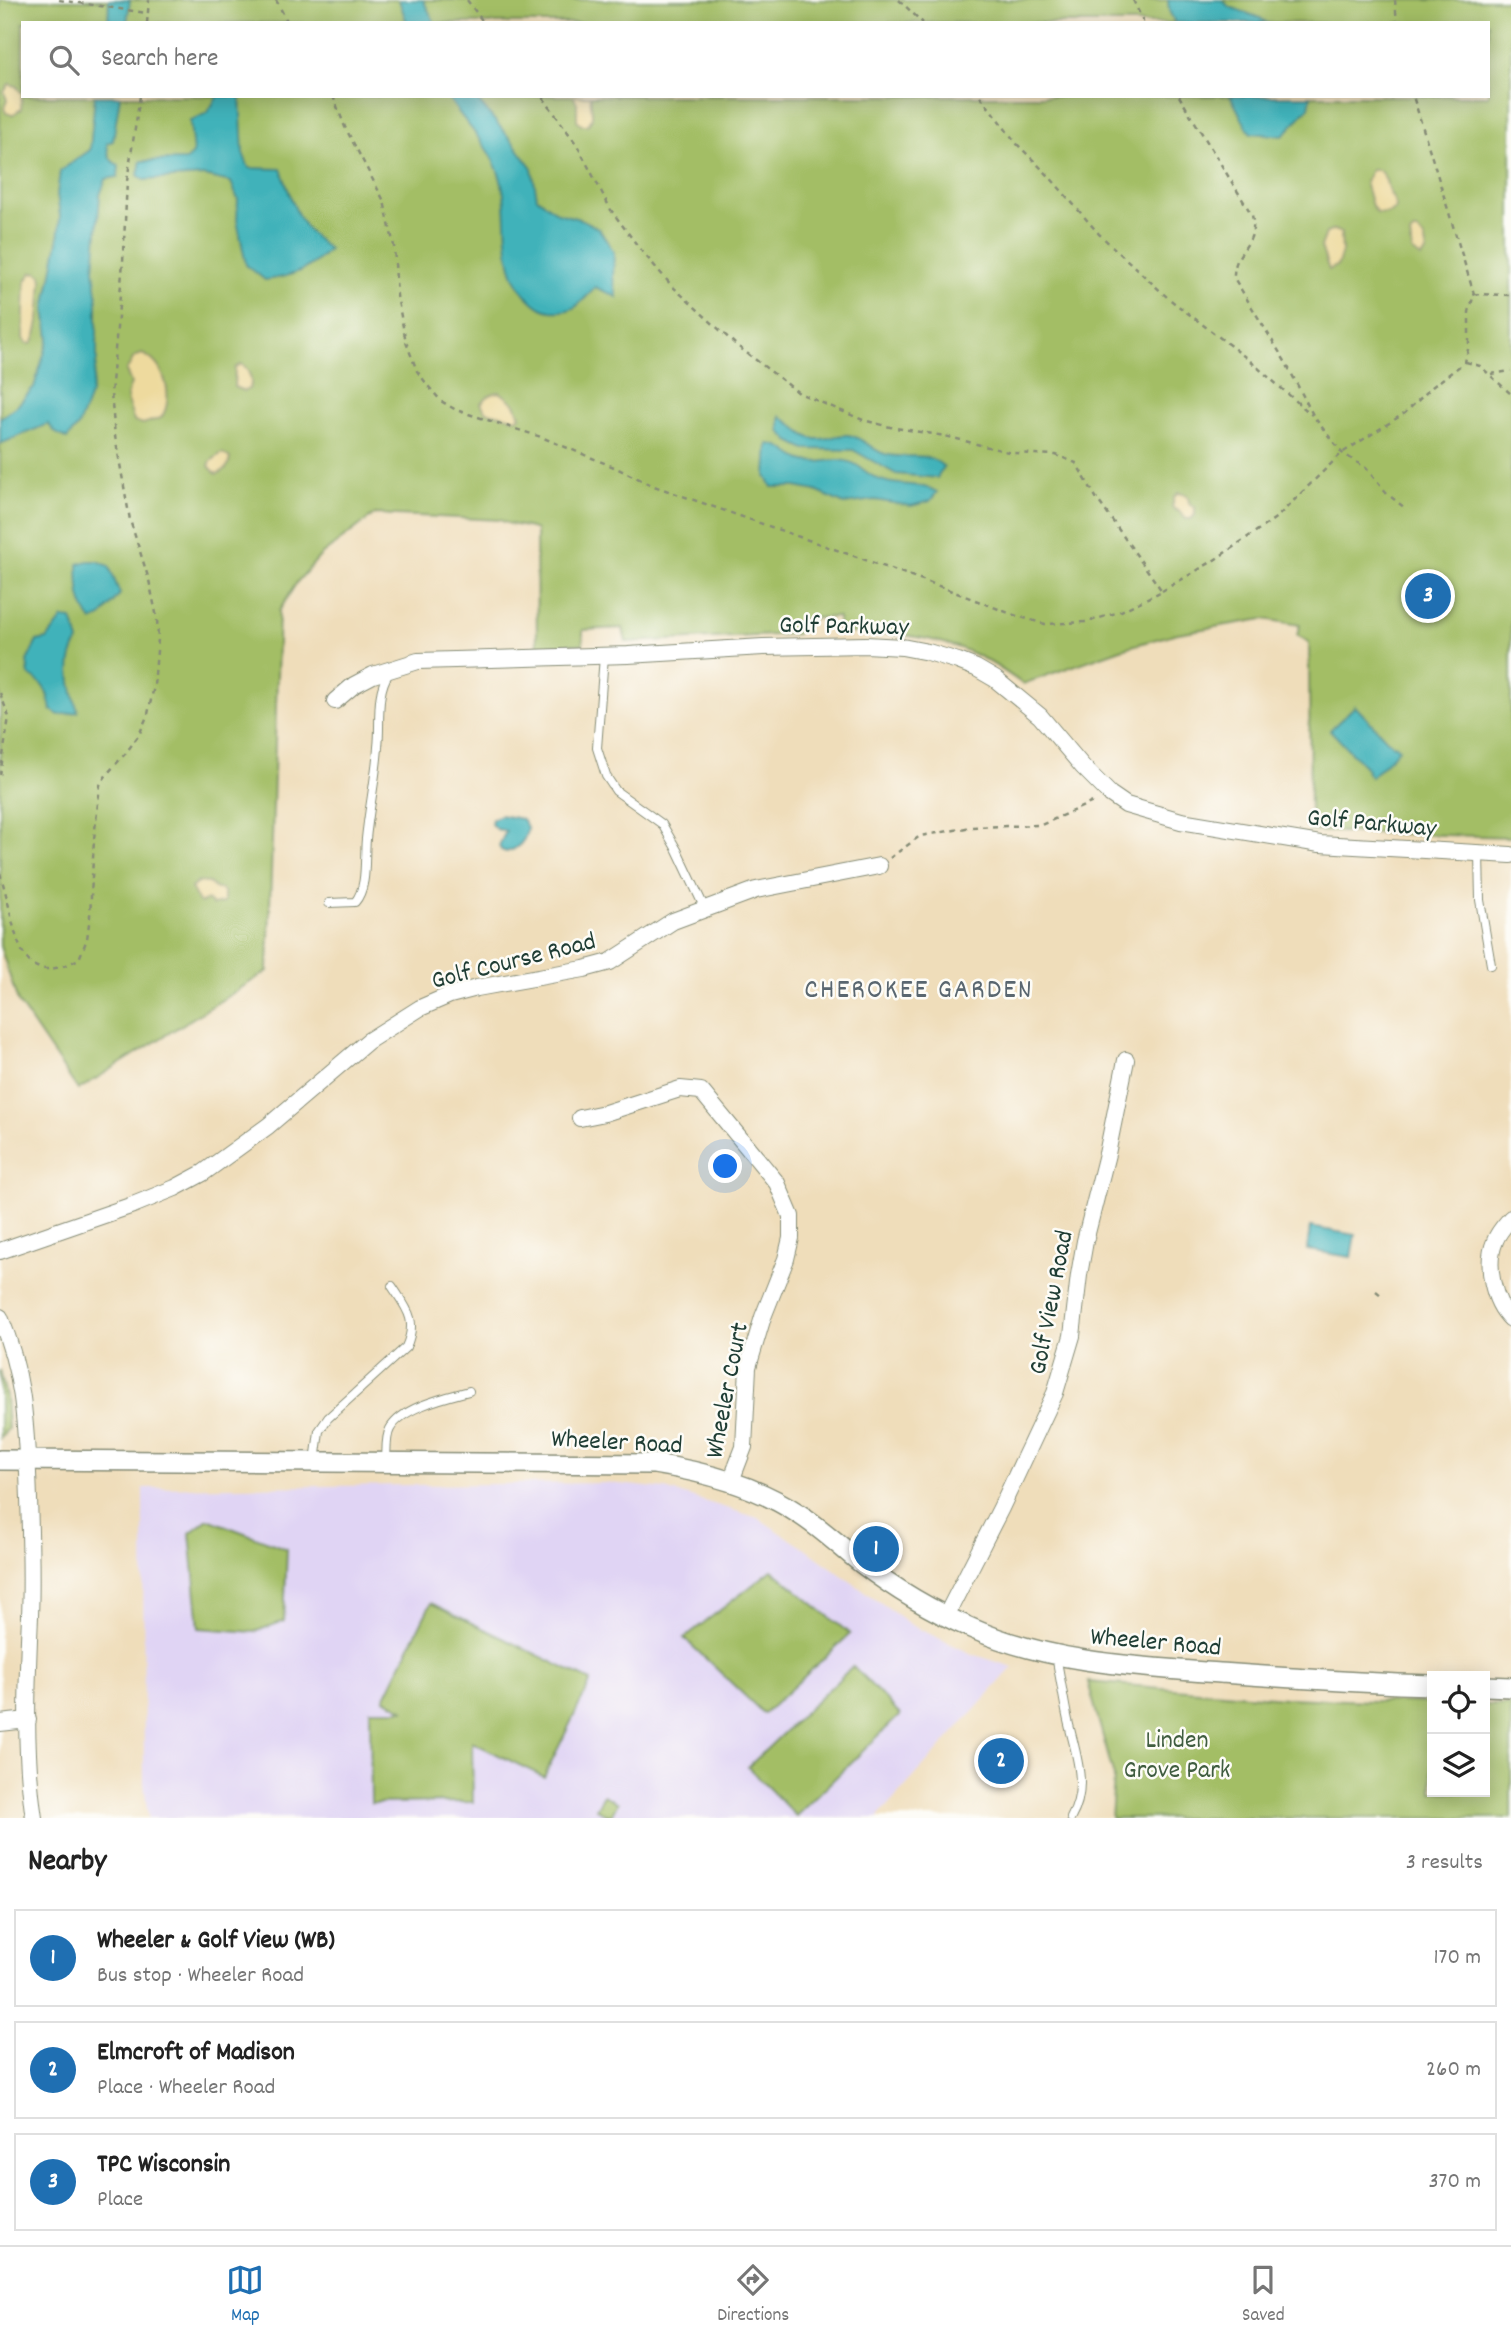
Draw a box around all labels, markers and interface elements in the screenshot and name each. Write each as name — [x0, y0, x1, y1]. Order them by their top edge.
search box — [21, 21, 1490, 98]
icon: search — [45, 41, 83, 79]
text: Search here — [101, 41, 219, 78]
pin: 3 — [1405, 570, 1451, 622]
street label: Golf Parkway — [779, 608, 910, 647]
street label: Golf Parkway — [1305, 800, 1438, 849]
street label: Golf Course Road — [428, 924, 600, 1001]
district label: CHEROKEE GARDEN — [804, 972, 1034, 1012]
your location — [708, 1149, 742, 1183]
street label: Golf View Road — [1020, 1227, 1085, 1378]
street label: Wheeler Court — [697, 1319, 760, 1462]
street label: Wheeler Road — [550, 1422, 683, 1465]
pin: 1 — [853, 1523, 899, 1575]
street label: Wheeler Road — [1089, 1619, 1223, 1668]
map controls — [1427, 1671, 1490, 1797]
button: locate — [1427, 1671, 1490, 1734]
park label: Linden Grove Park — [1124, 1723, 1230, 1790]
button: layers — [1427, 1734, 1490, 1797]
pin: 2 — [978, 1735, 1024, 1787]
text: Nearby — [28, 1842, 106, 1885]
text: 3 results — [1406, 1847, 1483, 1880]
text: Wheeler & Golf View (WB) — [97, 1923, 335, 1960]
text: 1 — [50, 1942, 56, 1975]
text: 170 m — [1434, 1942, 1481, 1975]
text: Bus stop · Wheeler Road — [97, 1960, 304, 1993]
text: Elmcroft of Madison — [97, 2035, 295, 2072]
text: 2 — [48, 2054, 58, 2087]
text: 260 m — [1426, 2054, 1481, 2087]
text: Place · Wheeler Road — [97, 2072, 275, 2105]
text: TPC Wisconsin — [97, 2147, 230, 2184]
text: 3 — [48, 2166, 58, 2199]
text: 370 m — [1428, 2166, 1481, 2199]
text: Place — [97, 2184, 143, 2217]
tab: Map — [226, 2261, 264, 2330]
tab: Directions — [717, 2261, 789, 2330]
tab: Saved — [1242, 2261, 1285, 2330]

